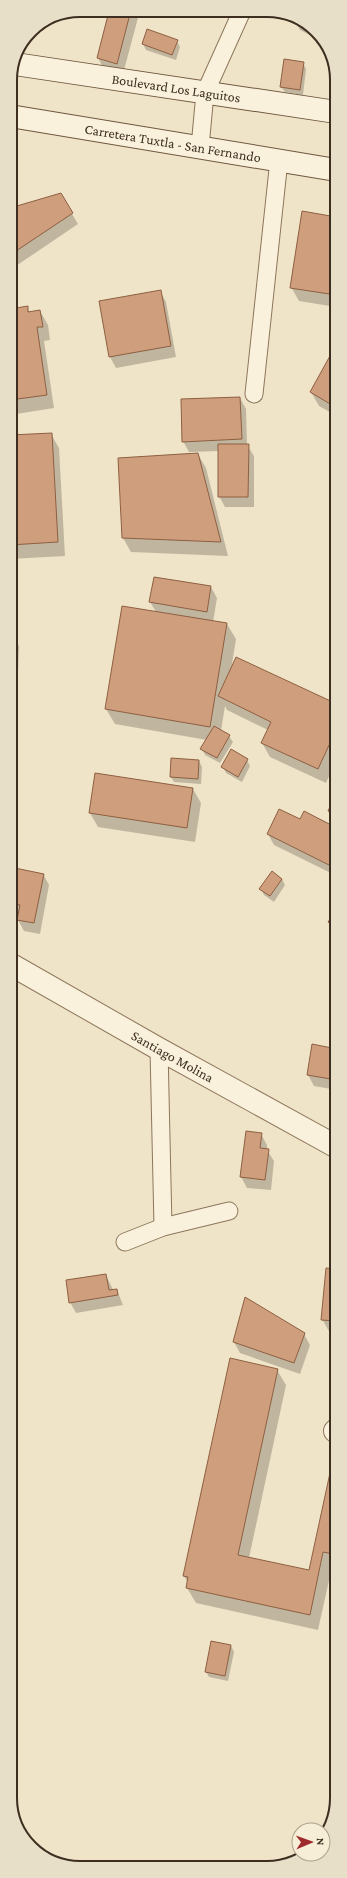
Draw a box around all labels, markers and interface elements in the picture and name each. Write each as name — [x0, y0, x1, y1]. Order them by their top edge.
street label: Boulevard Los Laguitos — [111, 71, 242, 106]
street label: Carretera Tuxtla - San Fernando — [83, 120, 262, 165]
street label: Santiago Molina — [129, 1027, 217, 1086]
north arrow — [291, 1822, 331, 1862]
text: N — [315, 1838, 327, 1846]

